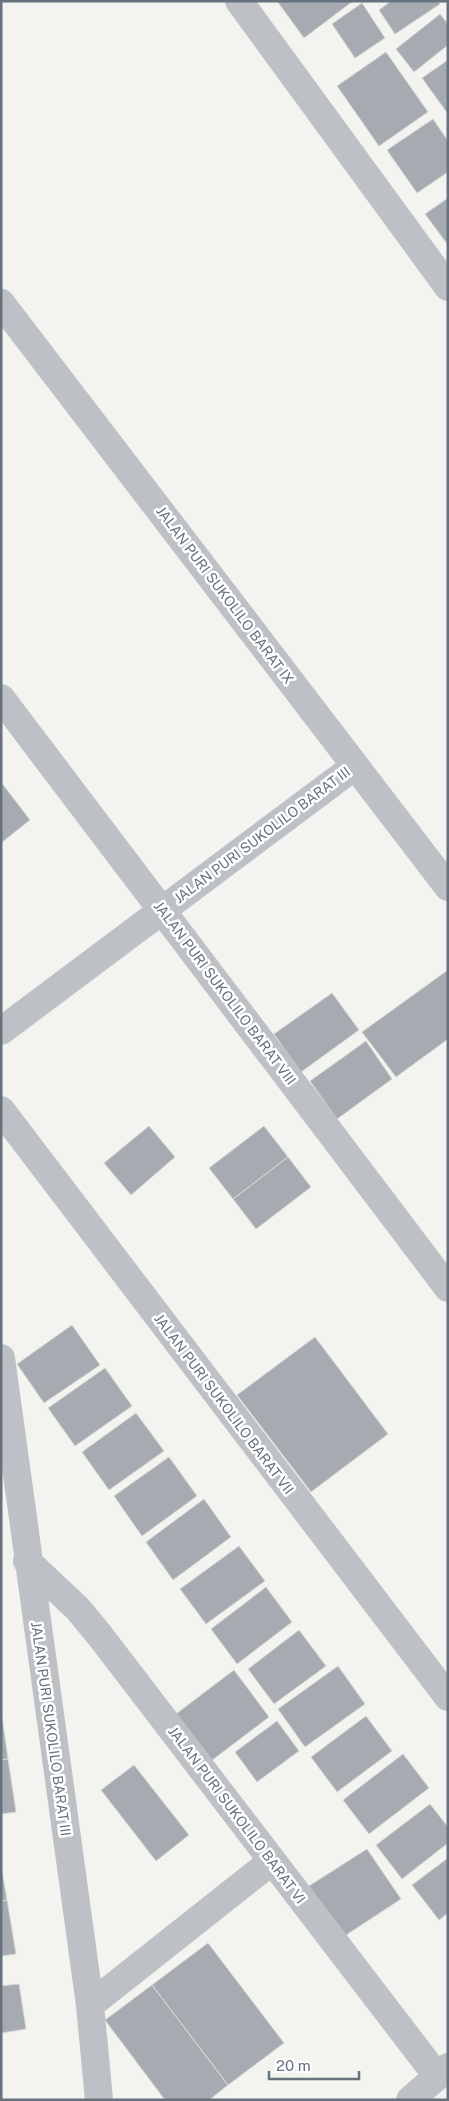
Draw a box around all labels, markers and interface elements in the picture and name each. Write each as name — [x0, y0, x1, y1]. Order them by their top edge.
street label: JALAN PURI SUKOLILO BARAT IX — [153, 503, 297, 687]
street label: JALAN PURI SUKOLILO BARAT III — [171, 764, 353, 906]
street label: JALAN PURI SUKOLILO BARAT VIII — [151, 898, 299, 1088]
street label: JALAN PURI SUKOLILO BARAT VII — [151, 1311, 297, 1497]
street label: JALAN PURI SUKOLILO BARAT III — [28, 1621, 74, 1837]
street label: JALAN PURI SUKOLILO BARAT VI — [165, 1723, 309, 1907]
scale bar — [269, 2048, 359, 2080]
text: 20 m — [276, 2057, 311, 2074]

